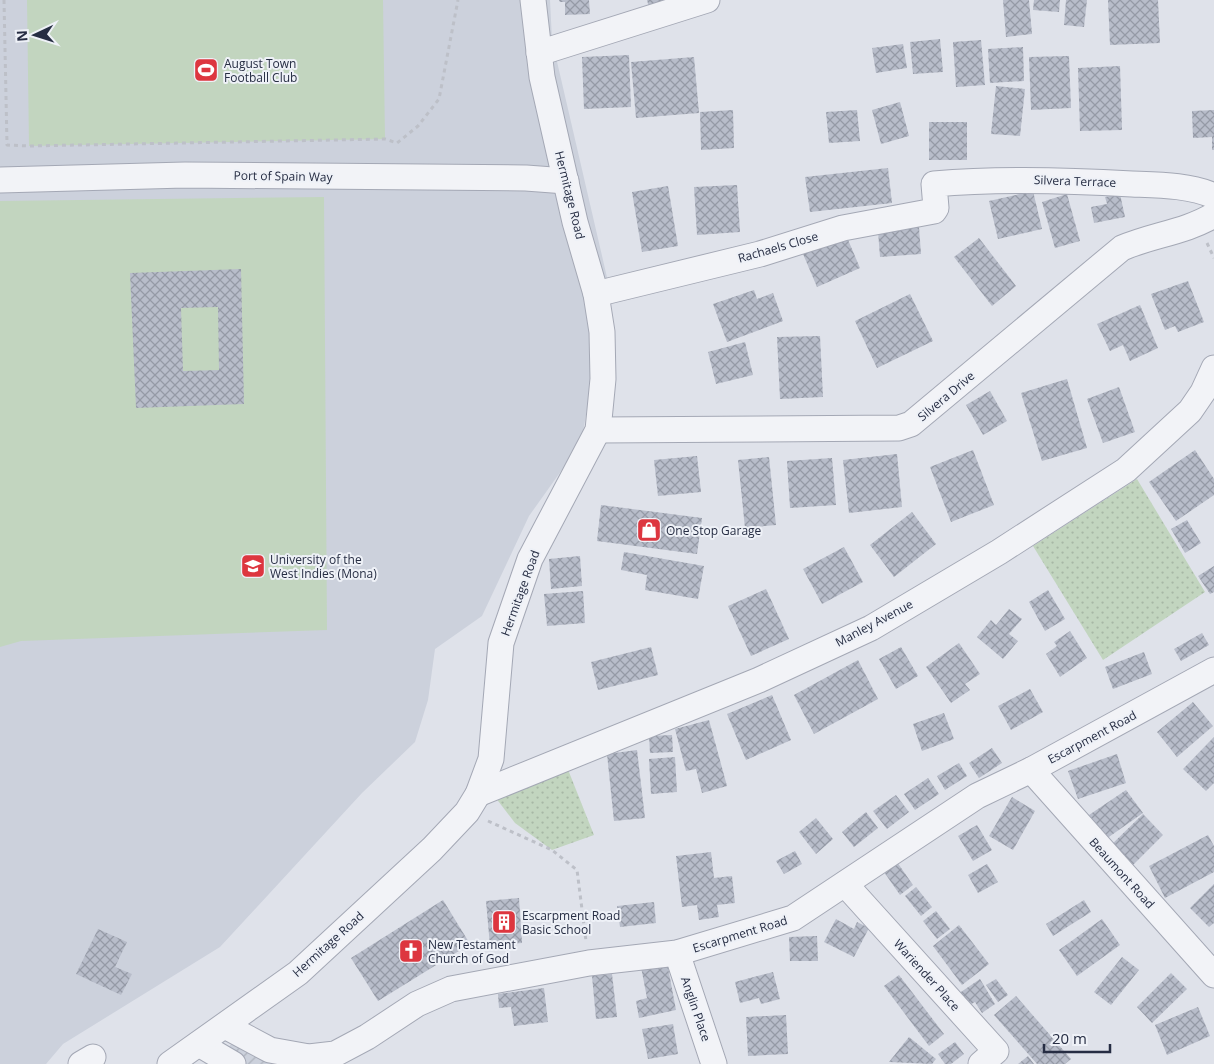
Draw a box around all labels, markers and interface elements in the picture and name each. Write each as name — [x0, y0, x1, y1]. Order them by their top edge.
north arrow — [10, 10, 60, 60]
text: N — [12, 30, 31, 42]
place label: August Town Football Club — [224, 55, 297, 86]
sports icon: August Town Football Club — [193, 57, 219, 83]
street label: Hermitage Road — [551, 149, 589, 241]
street label: Port of Spain Way — [233, 167, 334, 185]
street label: Silvera Terrace — [1034, 171, 1117, 191]
street label: Rachaels Close — [736, 227, 820, 267]
street label: Silvera Drive — [914, 367, 978, 425]
shop icon: One Stop Garage — [636, 517, 662, 543]
place label: One Stop Garage — [666, 522, 762, 539]
street label: Hermitage Road — [497, 548, 543, 638]
place label: University of the West Indies (Mona) — [270, 551, 377, 582]
school or university icon: University of the West Indies (Mona) — [240, 553, 266, 579]
street label: Manley Avenue — [832, 595, 916, 651]
street label: Escarpment Road — [1045, 706, 1139, 768]
street label: Beaumont Road — [1085, 834, 1159, 912]
street label: Hermitage Road — [289, 907, 367, 981]
place label: Escarpment Road Basic School — [522, 907, 620, 938]
building icon: Escarpment Road Basic School — [491, 909, 517, 935]
street label: Escarpment Road — [691, 912, 789, 956]
street label: Wariender Place — [890, 935, 964, 1015]
place label: New Testament Church of God — [428, 936, 516, 967]
church icon: New Testament Church of God — [398, 938, 424, 964]
street label: Anglin Place — [677, 974, 715, 1044]
scale bar — [1044, 1022, 1110, 1054]
text: 20 m — [1052, 1028, 1087, 1048]

